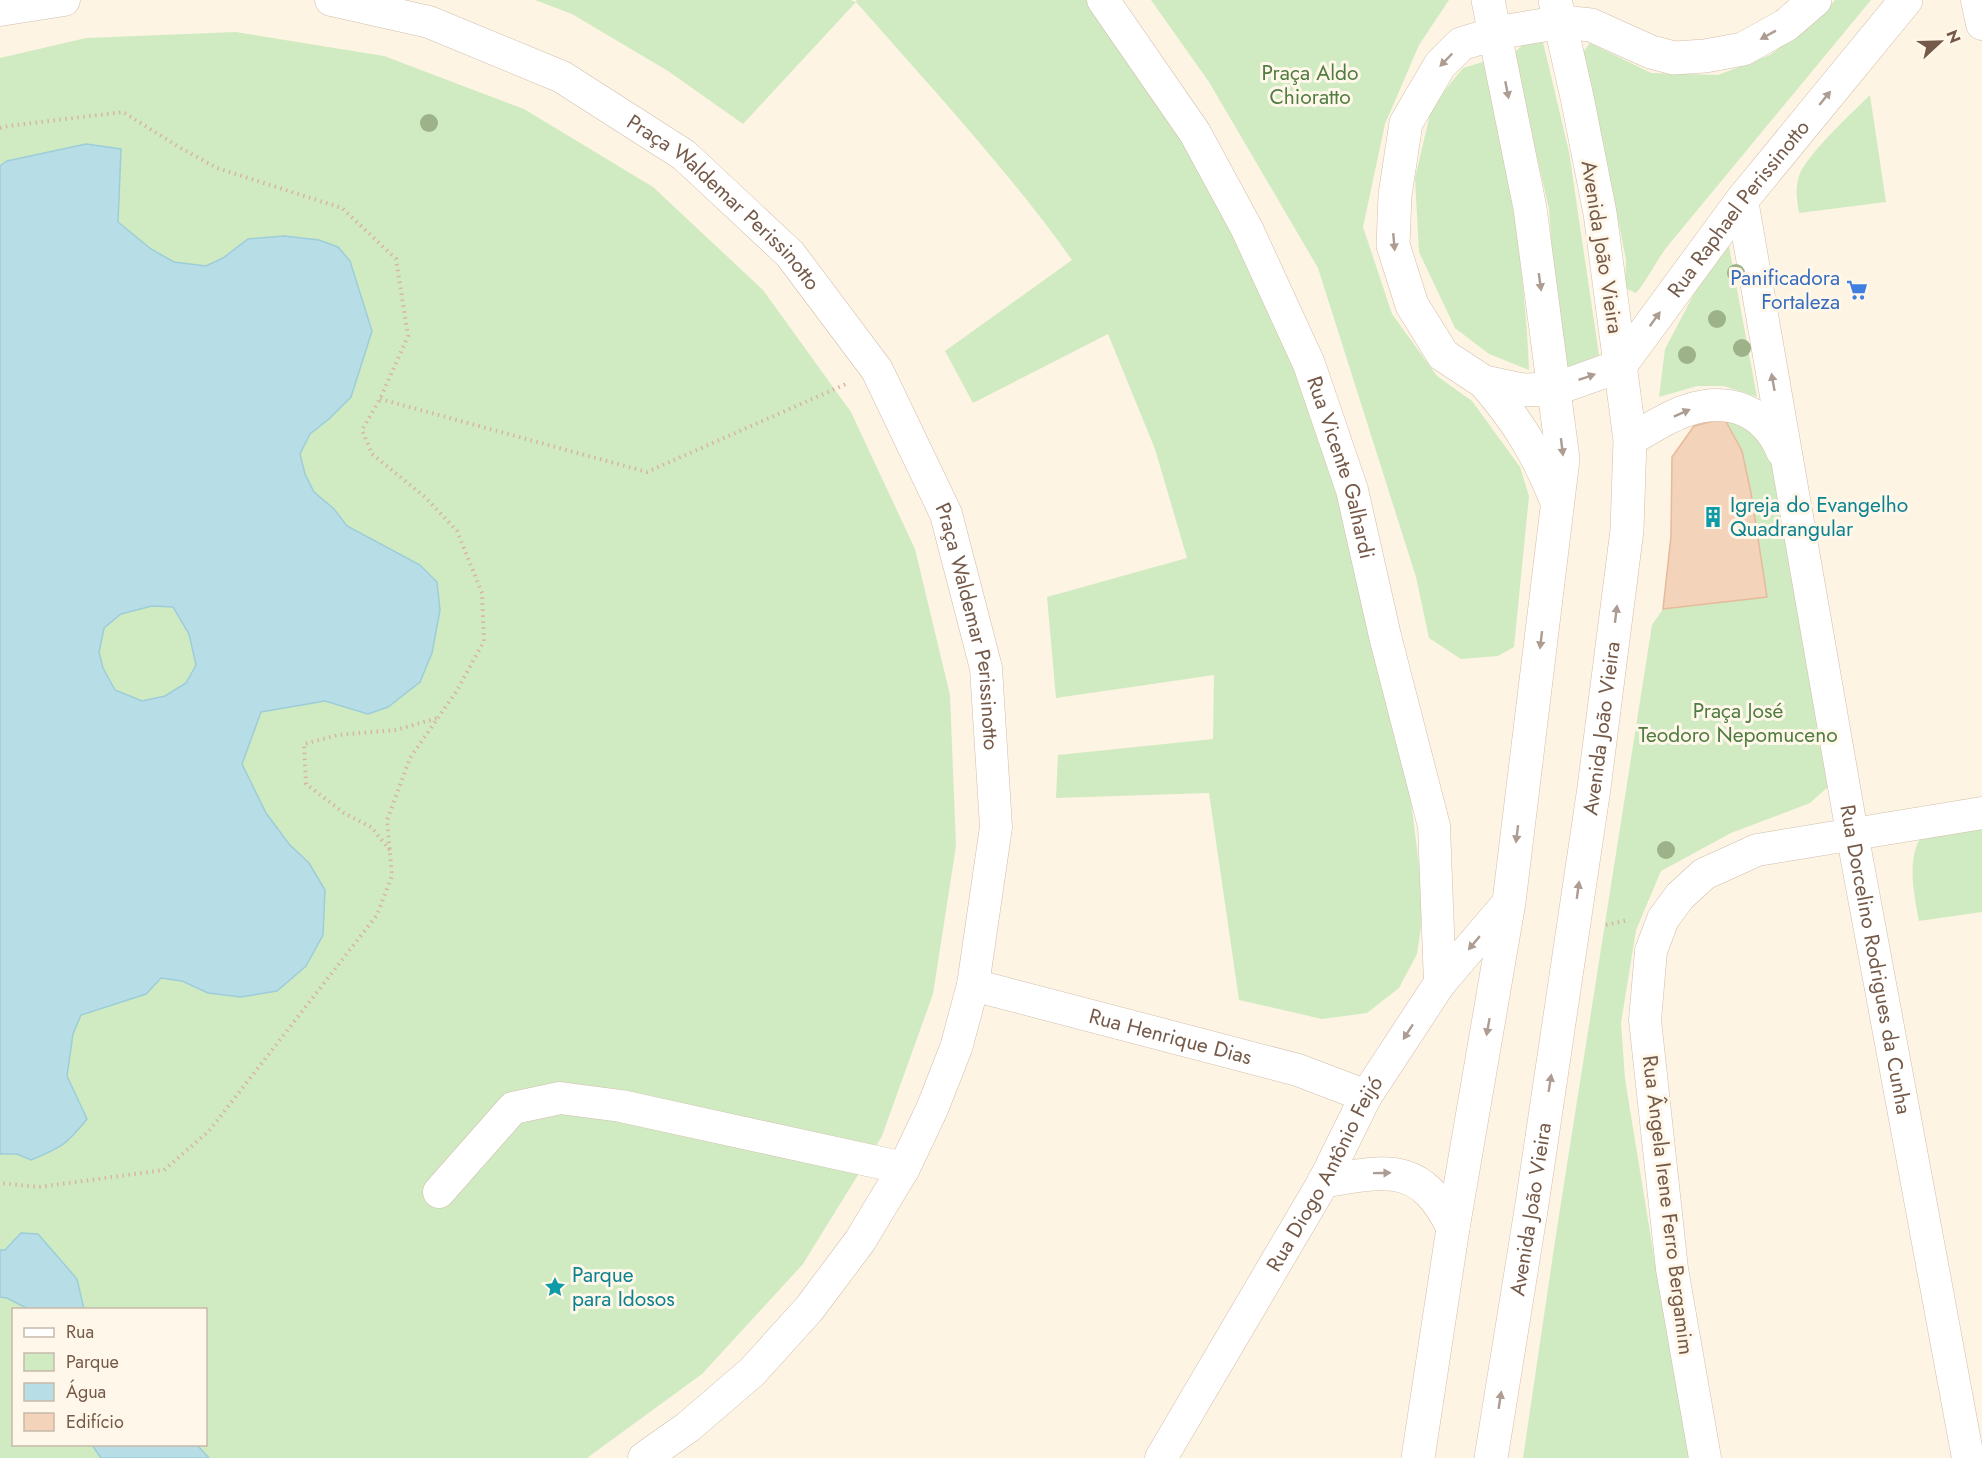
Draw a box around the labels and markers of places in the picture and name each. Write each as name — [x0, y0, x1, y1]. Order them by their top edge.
place label: Panificadora Fortaleza — [1730, 263, 1840, 317]
supermarket icon: Panificadora Fortaleza — [1845, 278, 1869, 302]
place label: Igreja do Evangelho Quadrangular — [1730, 490, 1908, 544]
building icon: Igreja do Evangelho Quadrangular — [1701, 505, 1725, 529]
place label: Parque para Idosos — [572, 1260, 675, 1314]
place icon: Parque para Idosos — [543, 1275, 567, 1299]

